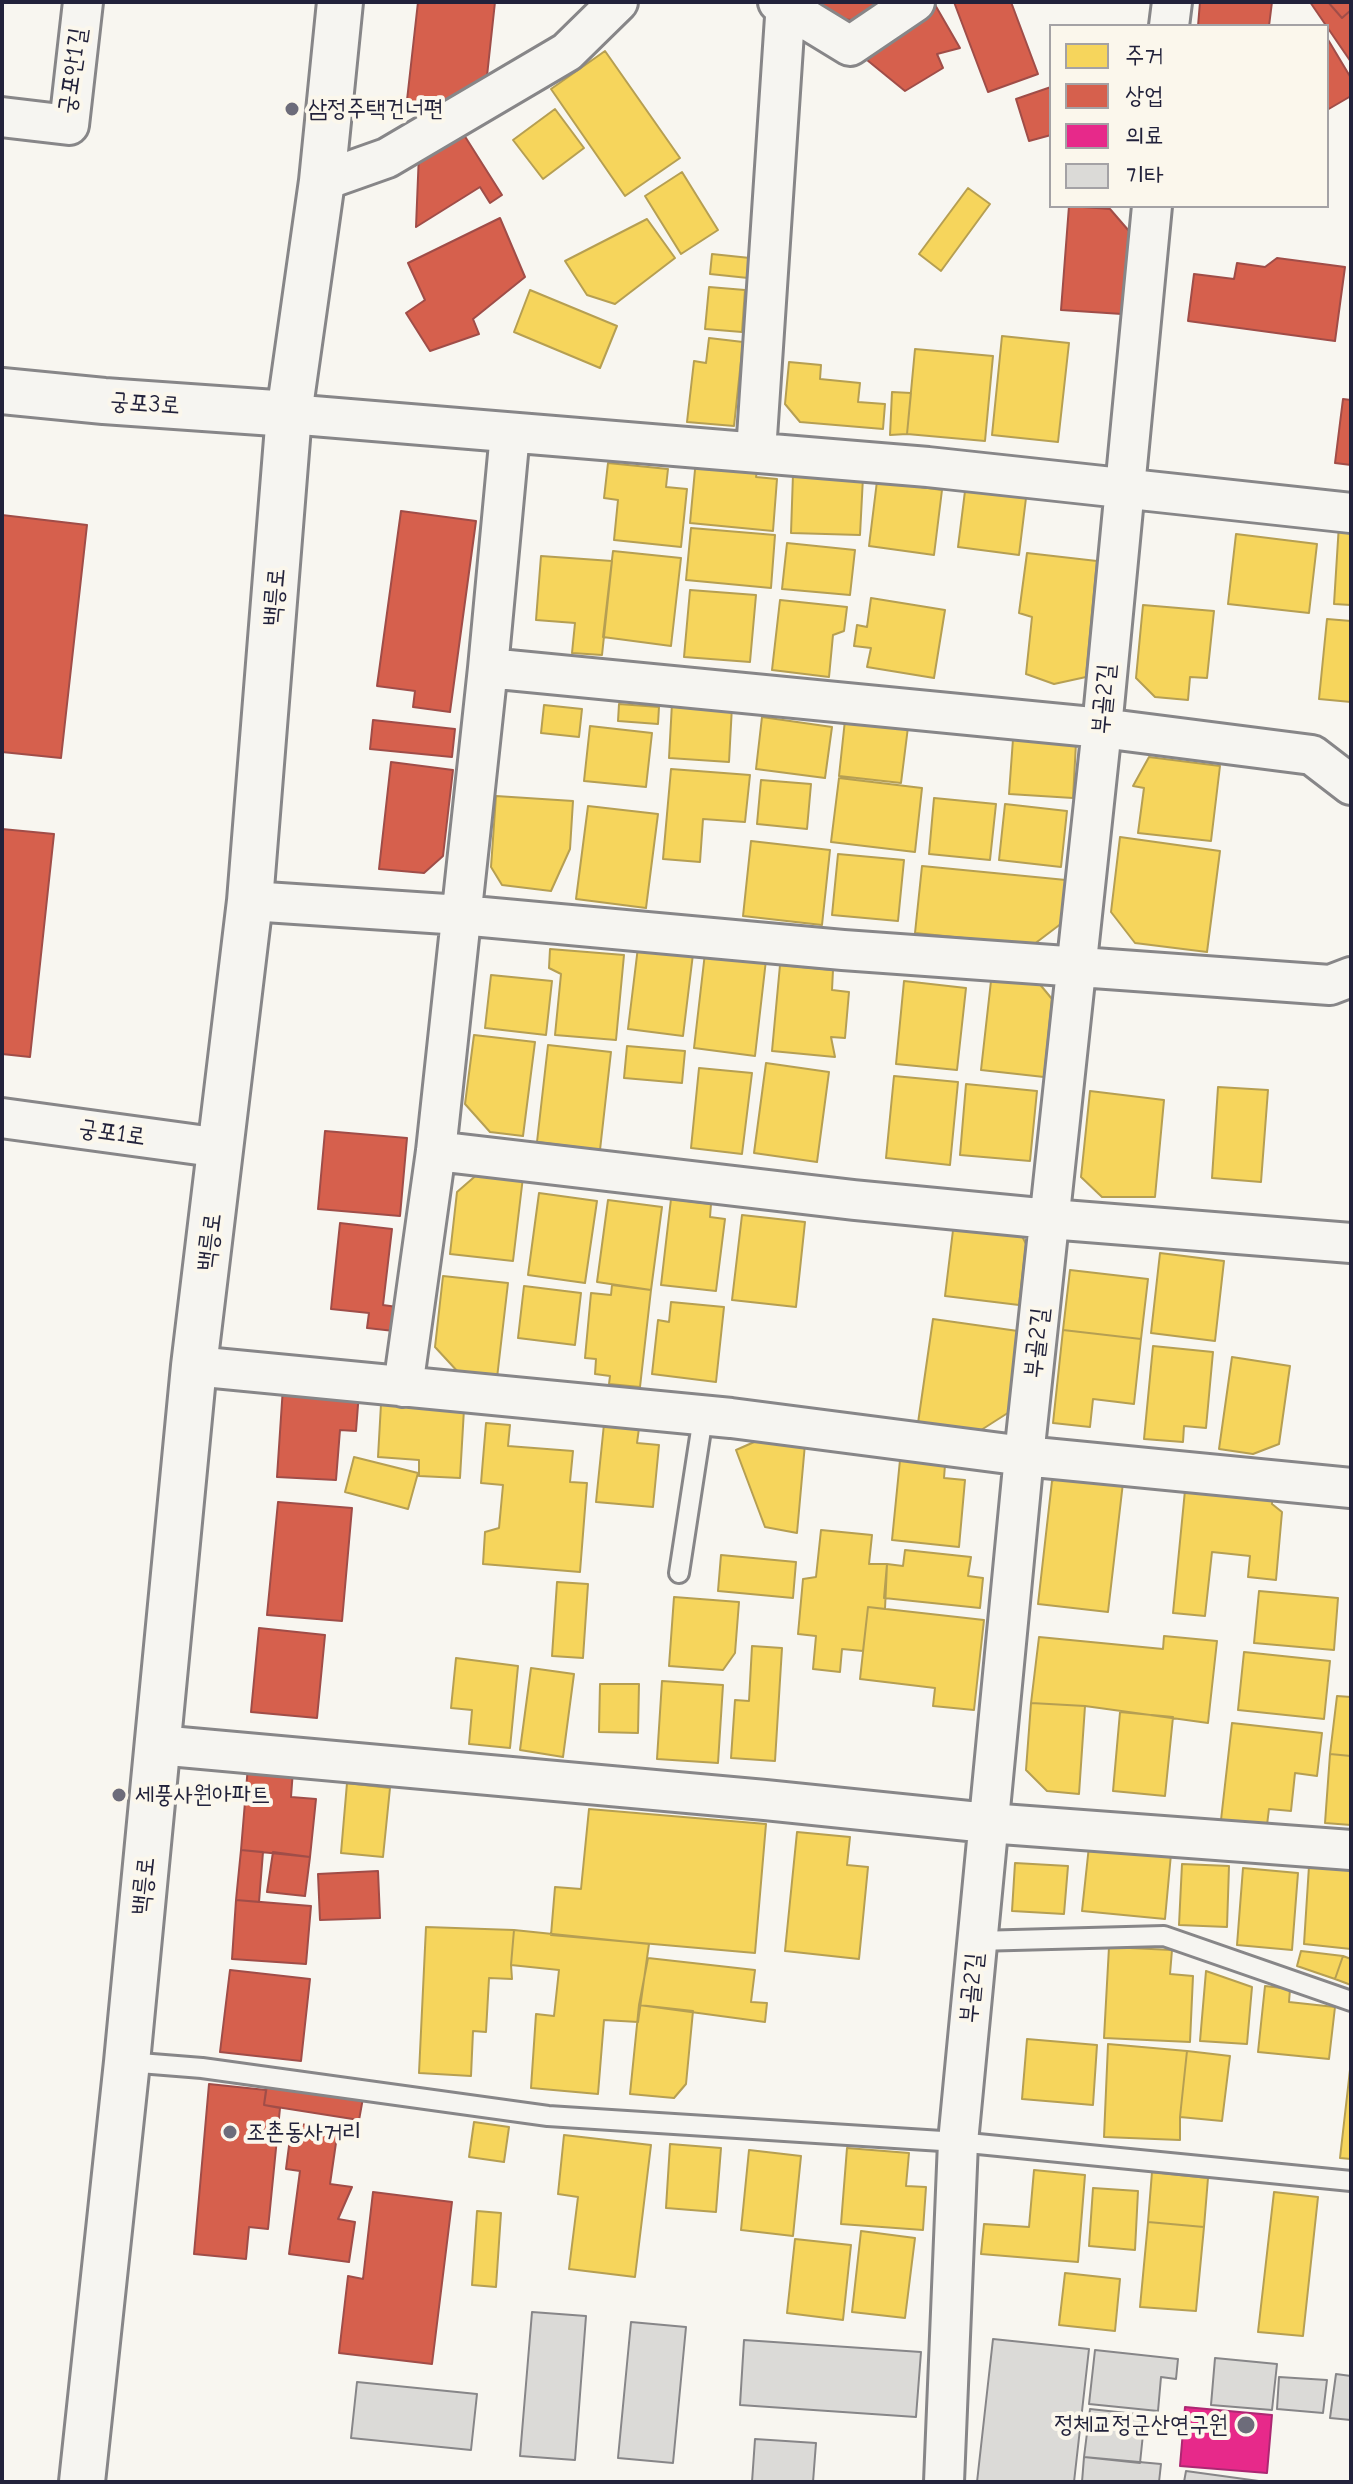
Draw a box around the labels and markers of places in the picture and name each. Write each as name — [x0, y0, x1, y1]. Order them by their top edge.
place label: 삼정주택건너편 — [308, 95, 443, 123]
marker: 삼정주택건너편 — [283, 100, 301, 118]
place label: 세풍사원아파트 — [135, 1781, 270, 1809]
marker: 세풍사원아파트 — [110, 1786, 128, 1804]
place label: 조촌동사거리 — [246, 2118, 362, 2146]
marker: 조촌동사거리 — [221, 2123, 239, 2141]
place label: 정체교정군산연구원 — [1054, 2411, 1228, 2439]
marker: 정체교정군산연구원 — [1235, 2414, 1257, 2436]

